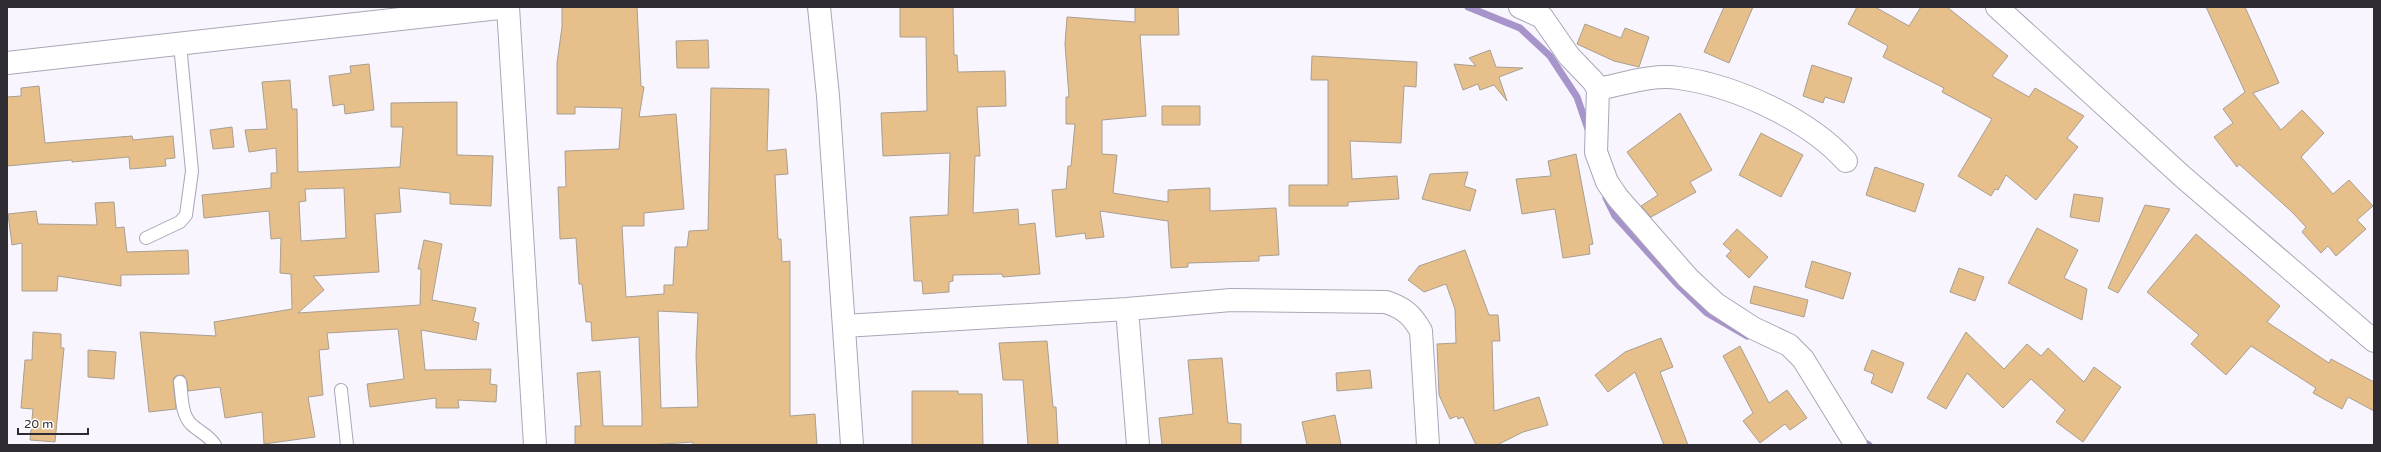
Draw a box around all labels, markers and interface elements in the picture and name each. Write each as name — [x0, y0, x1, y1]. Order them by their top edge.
scale bar — [18, 410, 88, 436]
text: 20 m — [24, 417, 53, 431]

